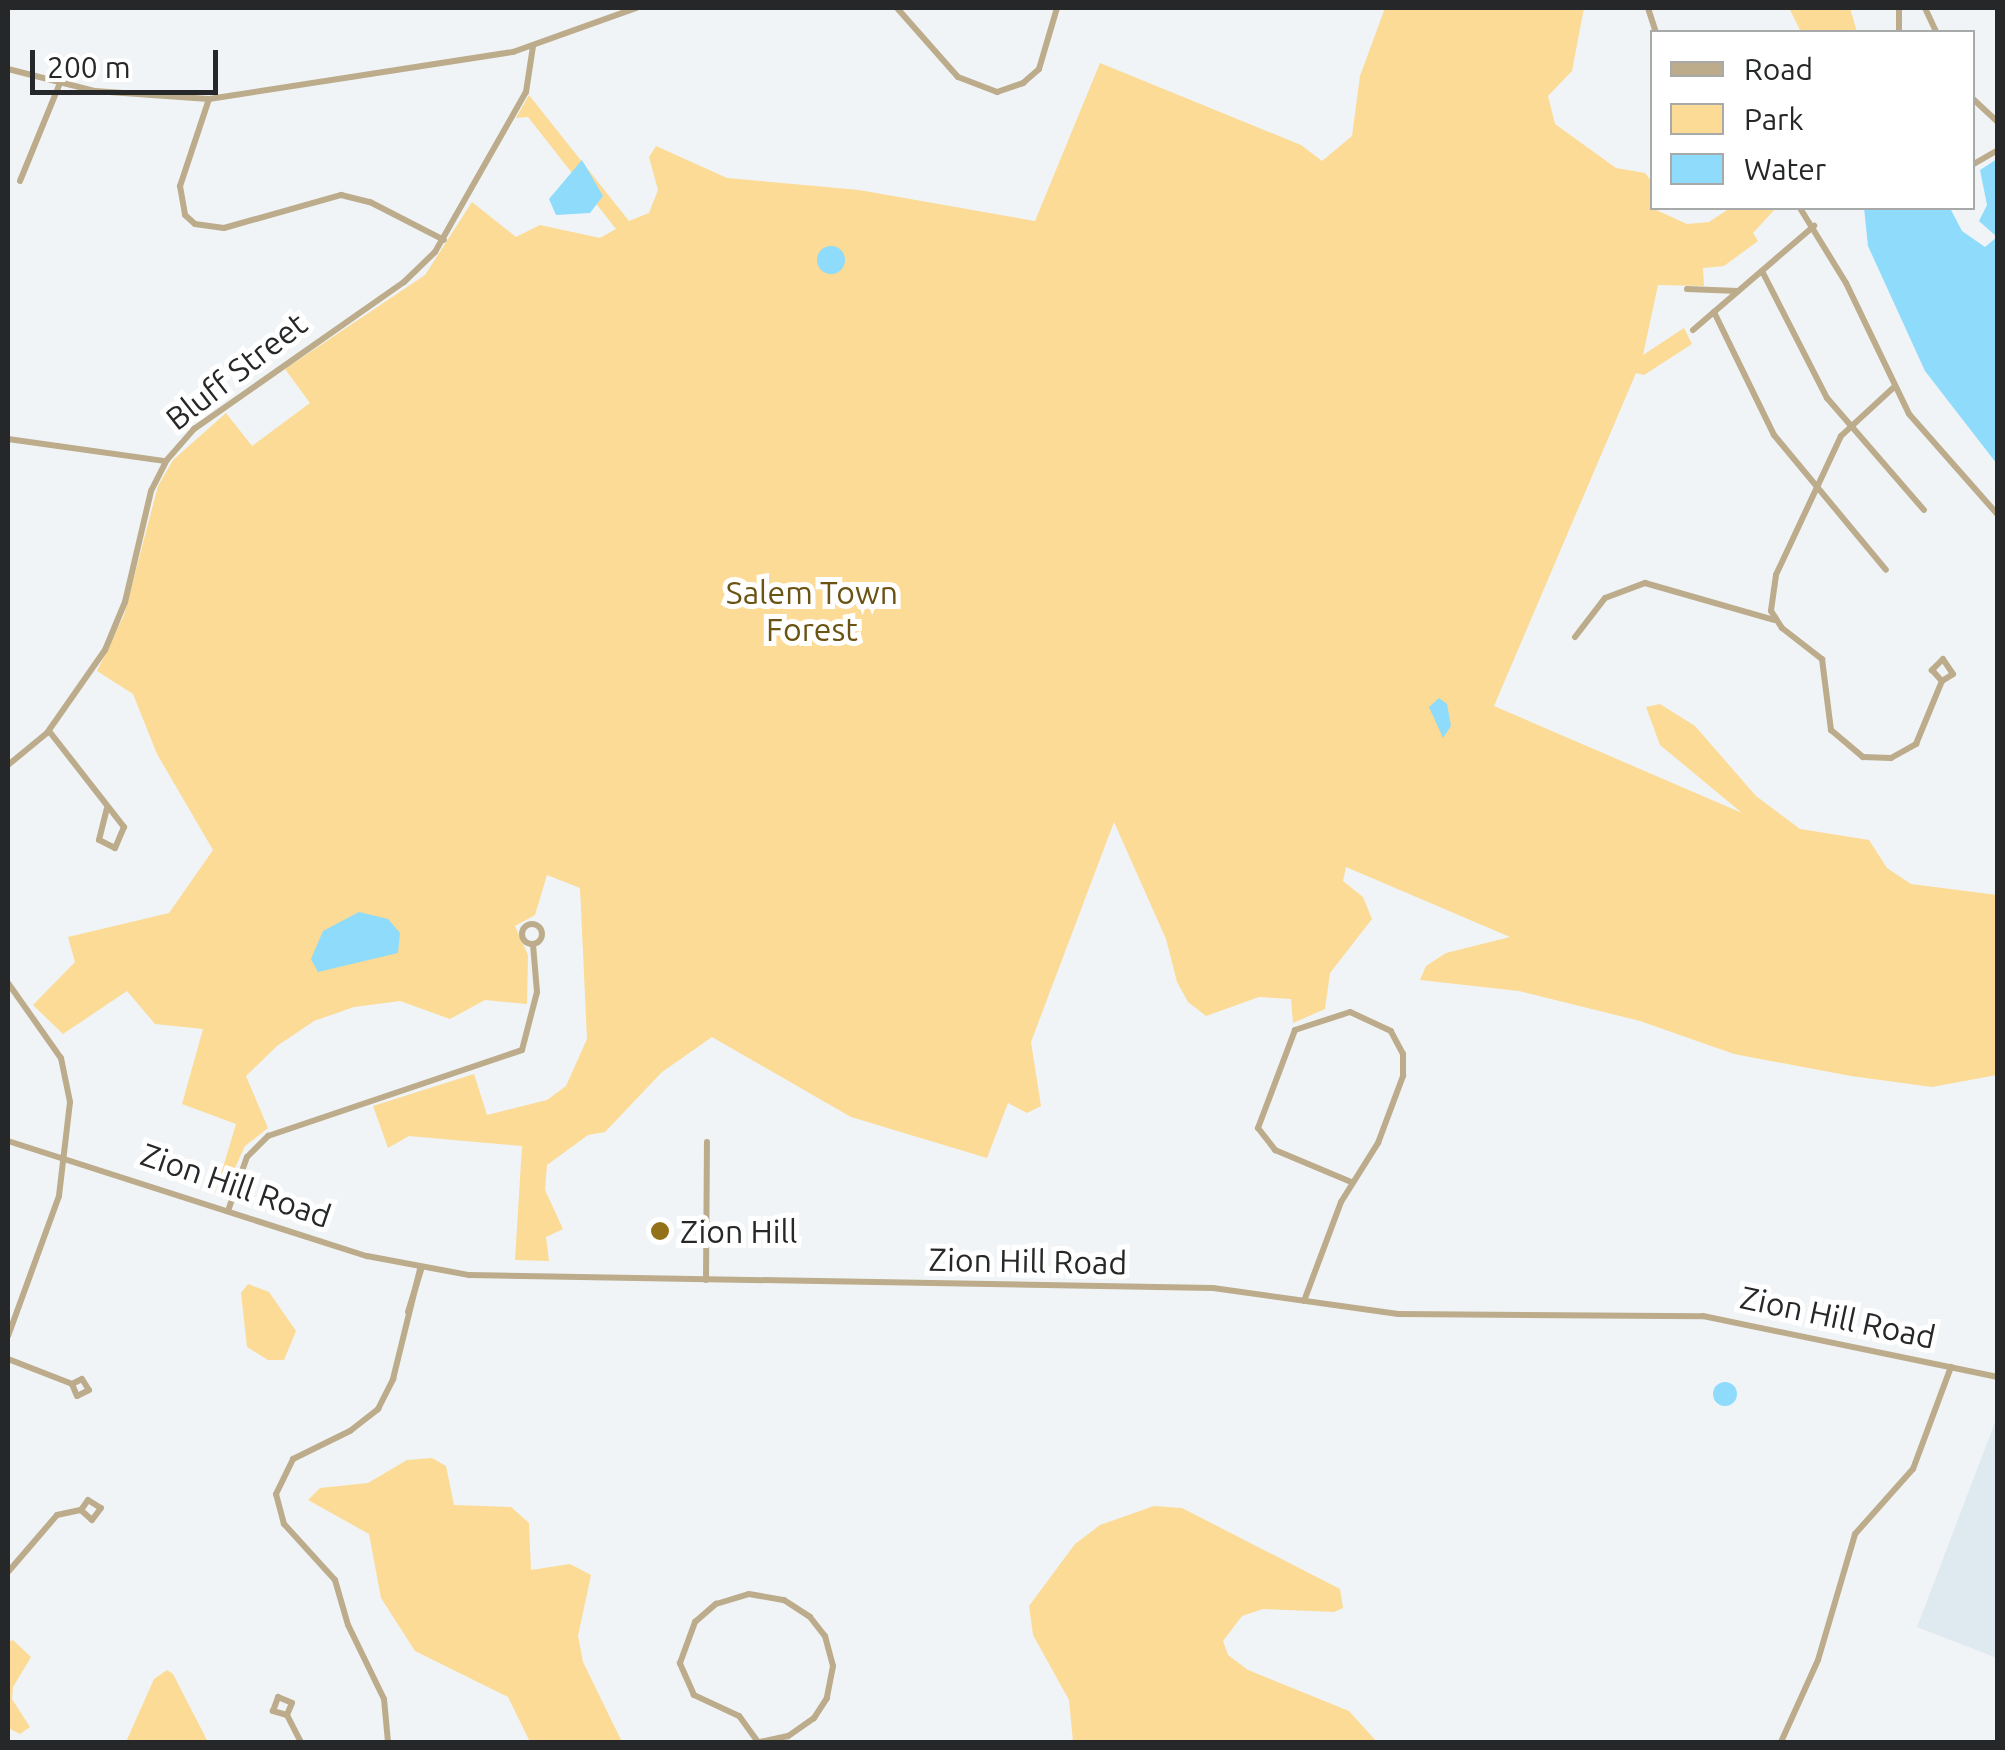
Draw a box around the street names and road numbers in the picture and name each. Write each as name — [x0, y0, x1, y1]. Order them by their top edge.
street label: Bluff Street — [158, 304, 314, 438]
street label: Zion Hill Road — [136, 1135, 336, 1235]
street label: Zion Hill Road — [928, 1240, 1128, 1282]
street label: Zion Hill Road — [1737, 1278, 1939, 1356]

